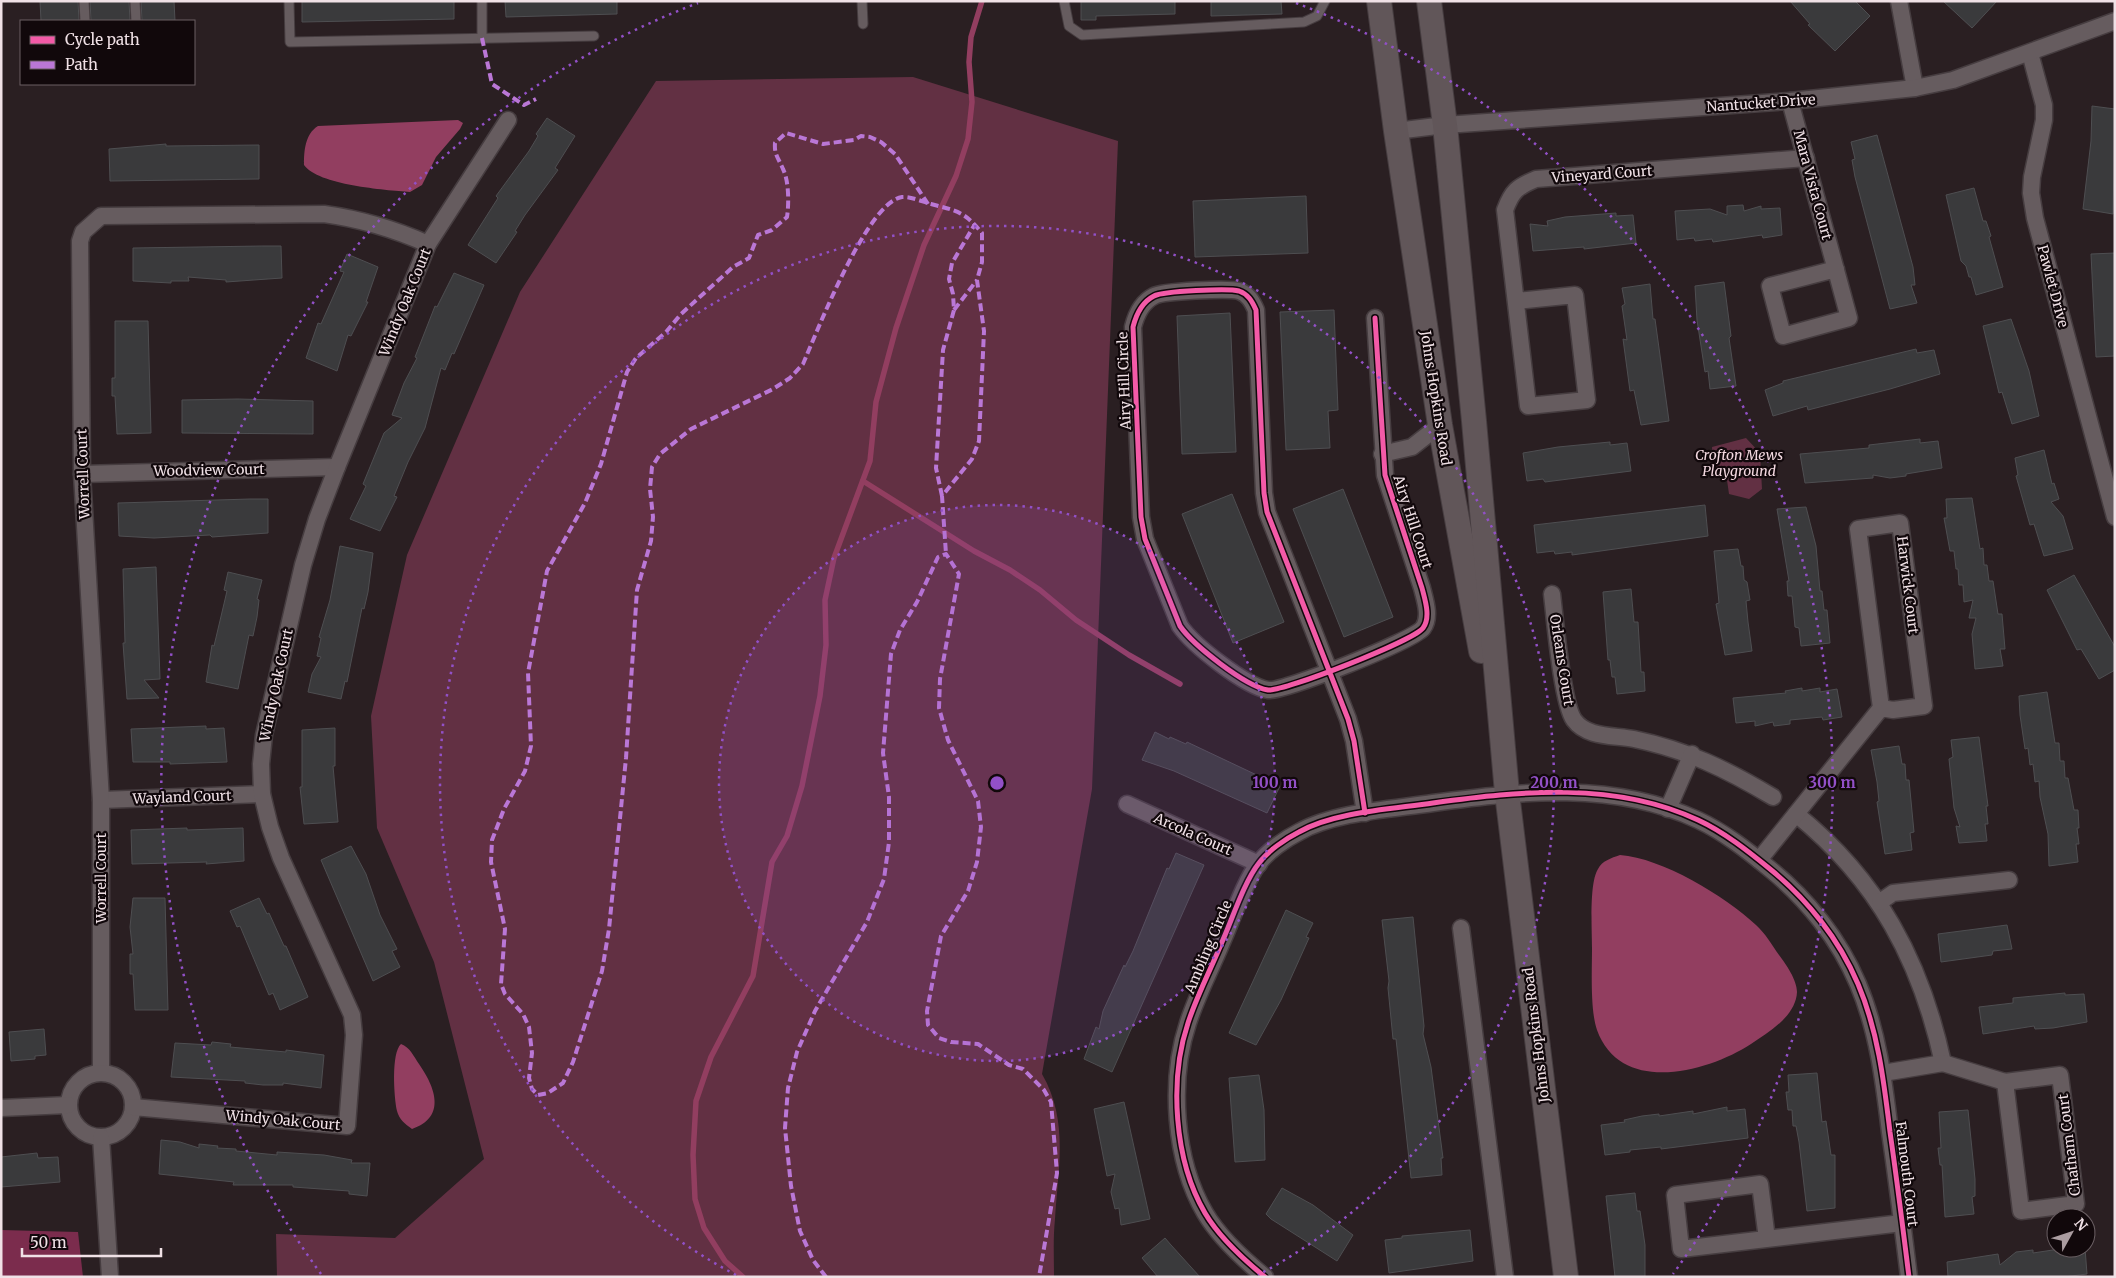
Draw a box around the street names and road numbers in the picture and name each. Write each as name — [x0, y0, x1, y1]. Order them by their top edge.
street label: Nantucket Drive — [1706, 90, 1816, 116]
street label: Mara Vista Court — [1790, 128, 1836, 242]
street label: Vineyard Court — [1550, 161, 1654, 187]
street label: Pawlet Drive — [2033, 243, 2073, 329]
street label: Windy Oak Court — [375, 245, 435, 360]
street label: Johns Hopkins Road — [1416, 328, 1456, 467]
street label: Airy Hill Circle — [1113, 332, 1135, 431]
street label: Worrell Court — [72, 428, 94, 521]
street label: Woodview Court — [152, 460, 265, 480]
street label: Airy Hill Court — [1389, 472, 1437, 572]
street label: Harwick Court — [1893, 535, 1923, 635]
street label: Orleans Court — [1546, 613, 1578, 708]
street label: Windy Oak Court — [255, 626, 297, 744]
street label: Wayland Court — [131, 786, 232, 808]
street label: Arcola Court — [1150, 808, 1235, 859]
street label: Worrell Court — [92, 832, 110, 924]
street label: Ambling Circle — [1180, 898, 1236, 997]
street label: Johns Hopkins Road — [1519, 966, 1553, 1105]
street label: Chatham Court — [2054, 1092, 2084, 1197]
street label: Windy Oak Court — [224, 1106, 342, 1134]
street label: Falmouth Court — [1892, 1120, 1922, 1228]

